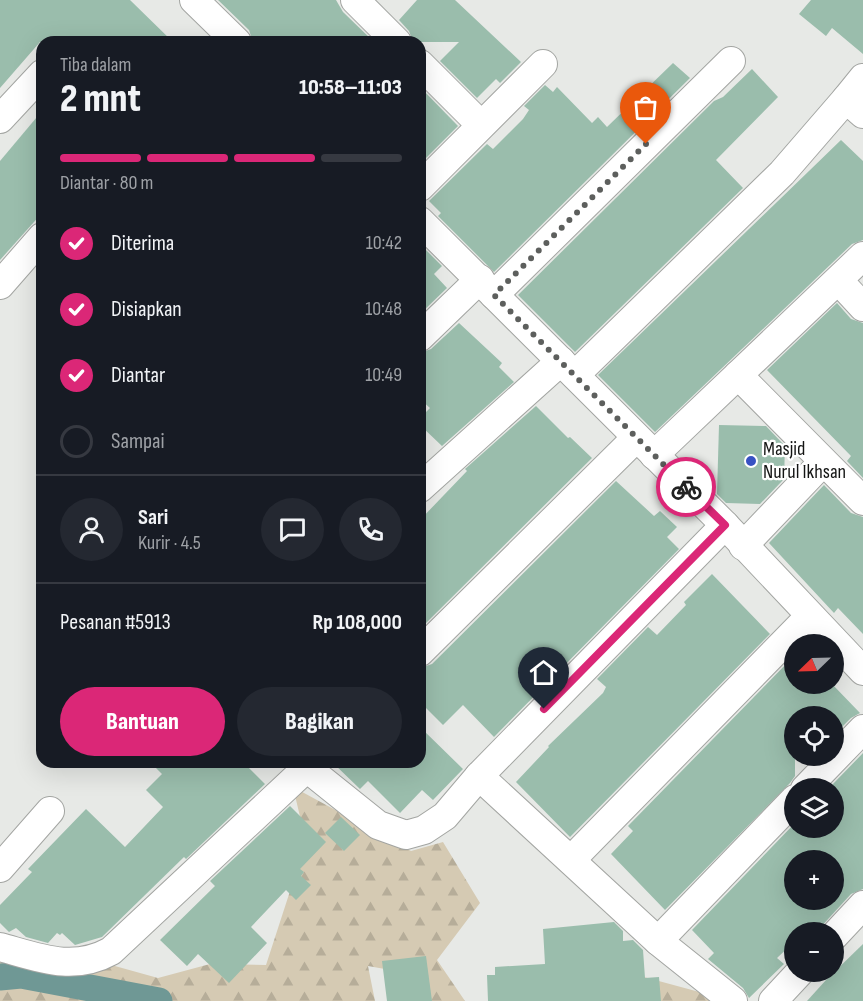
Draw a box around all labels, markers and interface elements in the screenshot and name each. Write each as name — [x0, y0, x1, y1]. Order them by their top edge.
text: Tiba dalam — [60, 53, 131, 77]
text: 10:58–11:03 — [299, 74, 402, 101]
text: 2 mnt — [60, 76, 141, 123]
pin — [620, 82, 671, 144]
icon: bag — [629, 91, 662, 124]
text: Diantar · 80 m — [60, 171, 153, 195]
icon: check — [60, 227, 93, 260]
text: Diterima — [111, 230, 174, 257]
text: 10:42 — [366, 231, 402, 255]
icon: check — [60, 293, 93, 326]
text: Disiapkan — [111, 296, 182, 323]
text: 10:48 — [365, 297, 402, 321]
icon: check — [60, 359, 93, 392]
text: Diantar — [111, 362, 165, 389]
text: 10:49 — [365, 363, 402, 387]
text: Sampai — [111, 428, 165, 455]
place label: Masjid Nurul Ikhsan — [763, 437, 846, 484]
marker: Masjid Nurul Ikhsan — [744, 454, 758, 468]
courier — [656, 457, 716, 517]
icon: bike — [670, 471, 703, 504]
button: person — [60, 498, 123, 561]
button: chat — [261, 498, 324, 561]
button: phone — [339, 498, 402, 561]
text: Sari — [138, 504, 168, 531]
text: Kurir · 4.5 — [138, 531, 201, 555]
text: Pesanan #5913 — [60, 609, 171, 636]
text: Rp 108,000 — [312, 609, 402, 636]
north arrow — [784, 634, 844, 694]
map controls — [784, 634, 844, 982]
pin — [518, 647, 569, 709]
icon: home — [527, 656, 560, 689]
button: Bantuan — [60, 687, 225, 756]
button: Bagikan — [237, 687, 402, 756]
button: locate — [784, 706, 844, 766]
button: layers — [784, 778, 844, 838]
button: + — [784, 850, 844, 910]
button: − — [784, 922, 844, 982]

